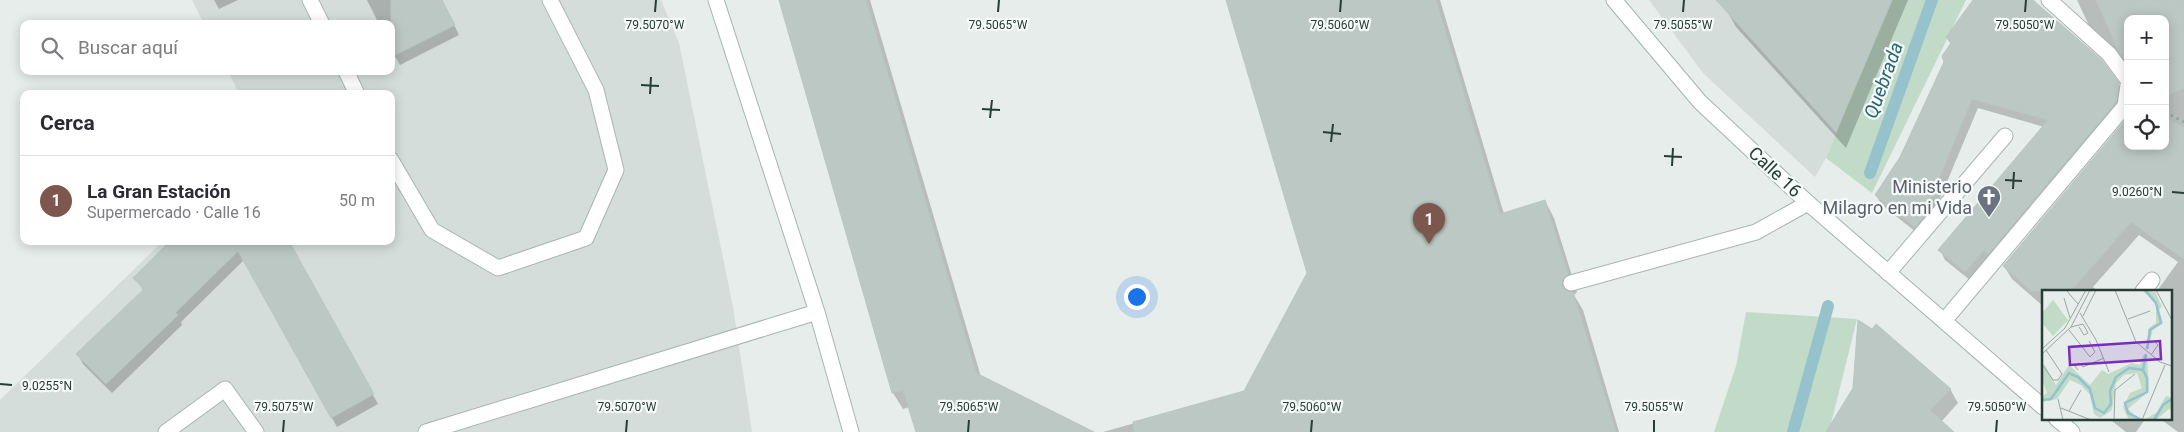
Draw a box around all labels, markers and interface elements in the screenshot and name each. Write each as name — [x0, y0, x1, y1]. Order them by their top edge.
map controls — [2124, 15, 2169, 150]
button: + — [2124, 15, 2169, 60]
text: 79.5070°W — [626, 18, 685, 32]
text: 79.5065°W — [969, 18, 1028, 32]
text: 79.5060°W — [1311, 18, 1370, 32]
text: 79.5055°W — [1654, 18, 1713, 32]
text: 79.5050°W — [1996, 18, 2055, 32]
search box — [20, 20, 395, 75]
icon: search — [38, 34, 66, 62]
text: Buscar aquí — [78, 36, 178, 59]
water label: Quebrada — [1859, 39, 1908, 121]
button: − — [2124, 60, 2169, 105]
button: locate — [2124, 105, 2169, 150]
text: Cerca — [40, 111, 95, 135]
street label: Calle 16 — [1745, 142, 1806, 201]
place label: Ministerio Milagro en mi Vida — [1823, 176, 1972, 218]
text: La Gran Estación — [87, 180, 231, 203]
church icon: Ministerio Milagro en mi Vida — [1976, 184, 2002, 218]
text: 9.0260°N — [2112, 185, 2162, 199]
text: 1 — [51, 191, 61, 210]
text: 50 m — [339, 191, 375, 210]
text: Supermercado · Calle 16 — [87, 203, 261, 222]
pin: 1 — [1413, 203, 1445, 244]
your location — [1124, 284, 1150, 310]
inset map — [2042, 290, 2172, 420]
text: 9.0255°N — [22, 379, 72, 393]
text: 79.5075°W — [255, 400, 314, 414]
text: 79.5070°W — [598, 400, 657, 414]
text: 79.5065°W — [940, 400, 999, 414]
text: 79.5060°W — [1283, 400, 1342, 414]
text: 79.5055°W — [1625, 400, 1684, 414]
text: 79.5050°W — [1968, 400, 2027, 414]

